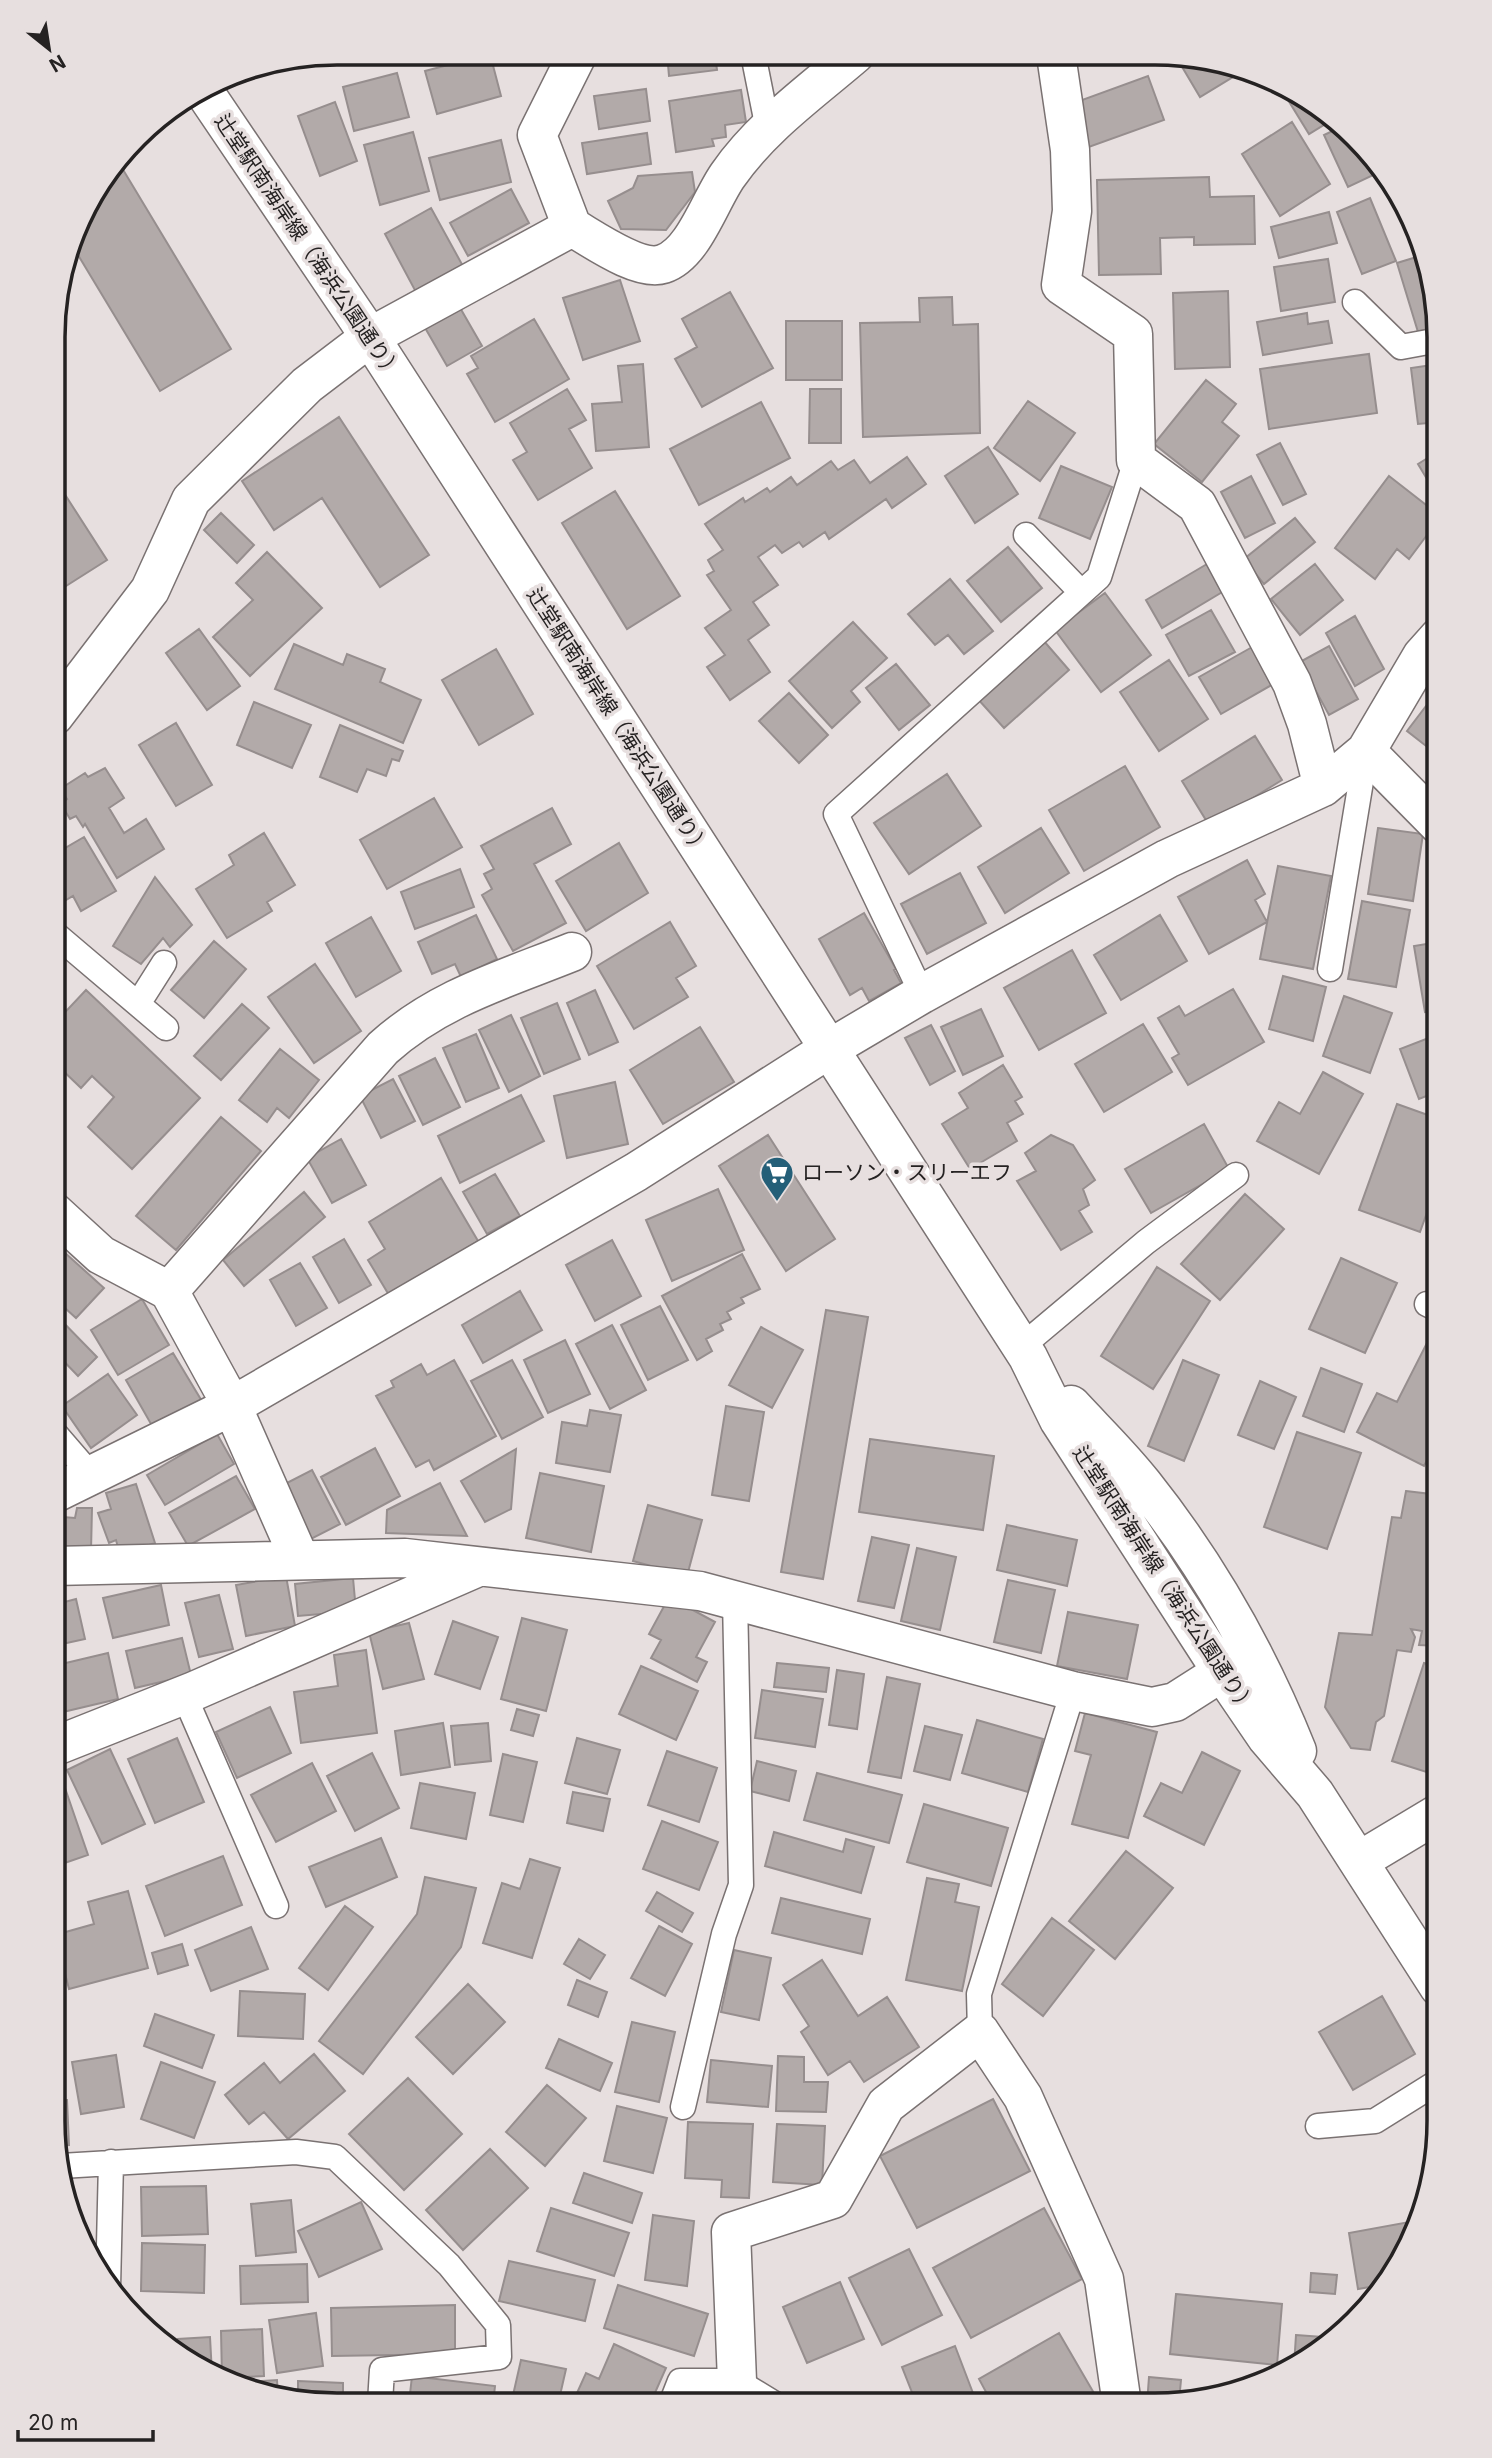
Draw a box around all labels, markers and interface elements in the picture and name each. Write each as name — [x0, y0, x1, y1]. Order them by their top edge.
north arrow — [14, 14, 84, 84]
text: N — [45, 50, 69, 77]
street label: 辻堂駅南海岸線（海浜公園通り） — [210, 109, 407, 384]
street label: 辻堂駅南海岸線（海浜公園通り） — [522, 583, 715, 861]
supermarket icon: ローソン・スリーエフ — [758, 1154, 796, 1203]
place label: ローソン・スリーエフ — [802, 1160, 1012, 1185]
street label: 辻堂駅南海岸線（海浜公園通り） — [1068, 1441, 1261, 1719]
scale bar — [18, 2398, 152, 2442]
text: 20 m — [28, 2410, 78, 2435]

